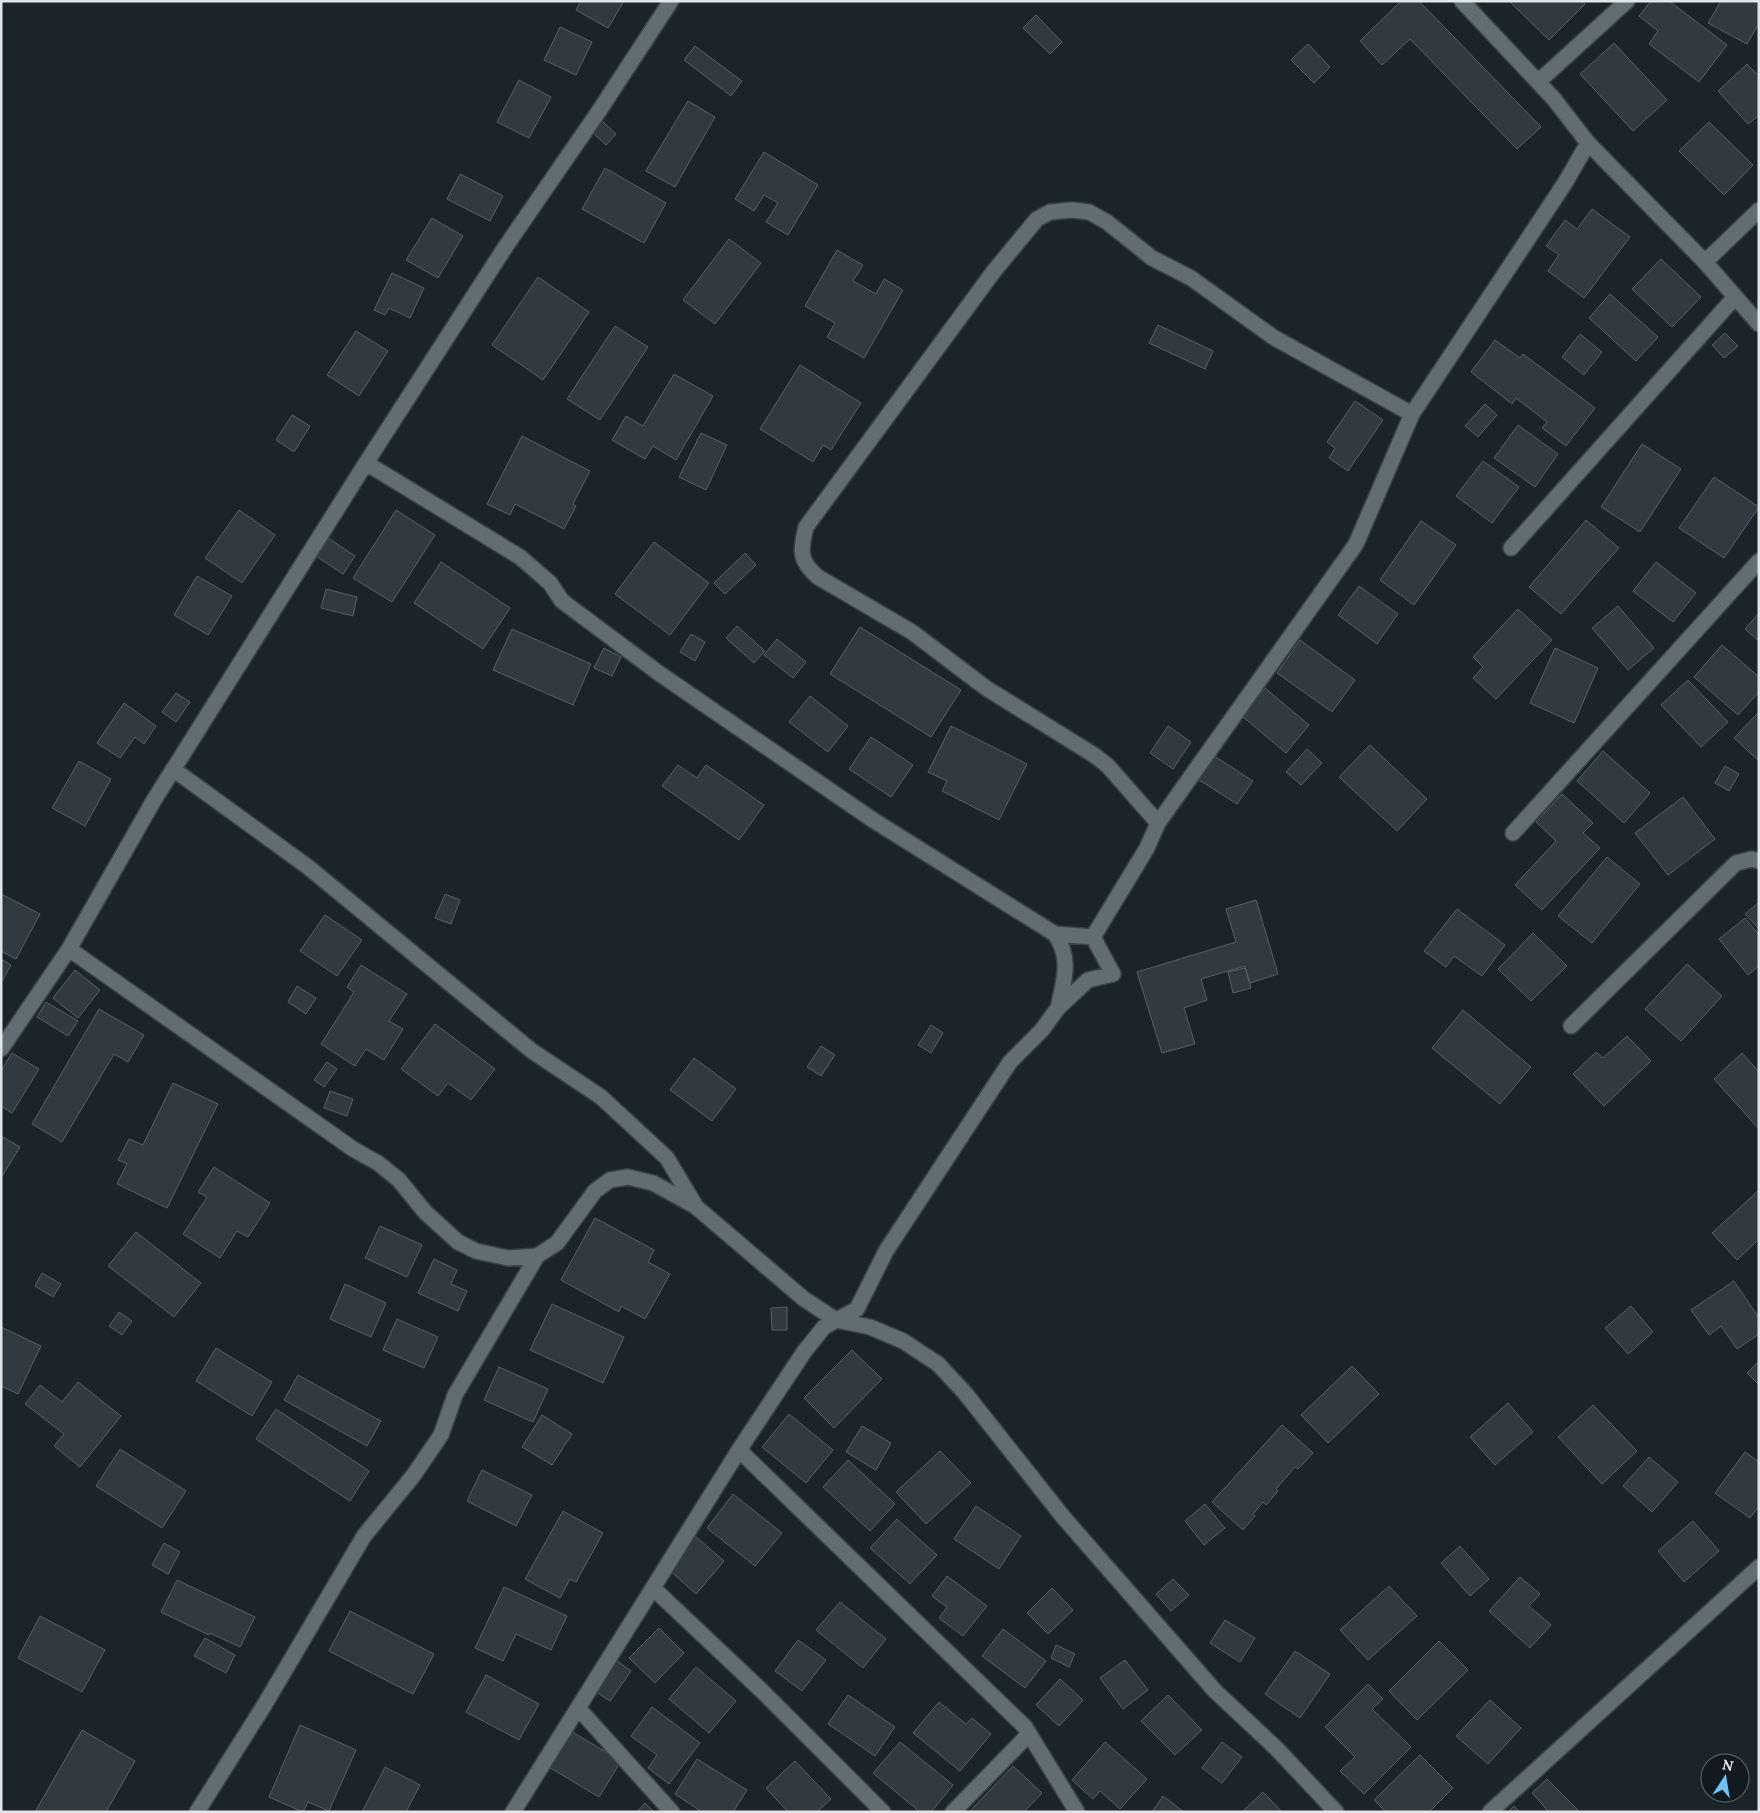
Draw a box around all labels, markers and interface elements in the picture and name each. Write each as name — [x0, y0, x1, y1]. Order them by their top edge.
north arrow — [1700, 1753, 1750, 1803]
text: N — [1721, 1755, 1735, 1775]

